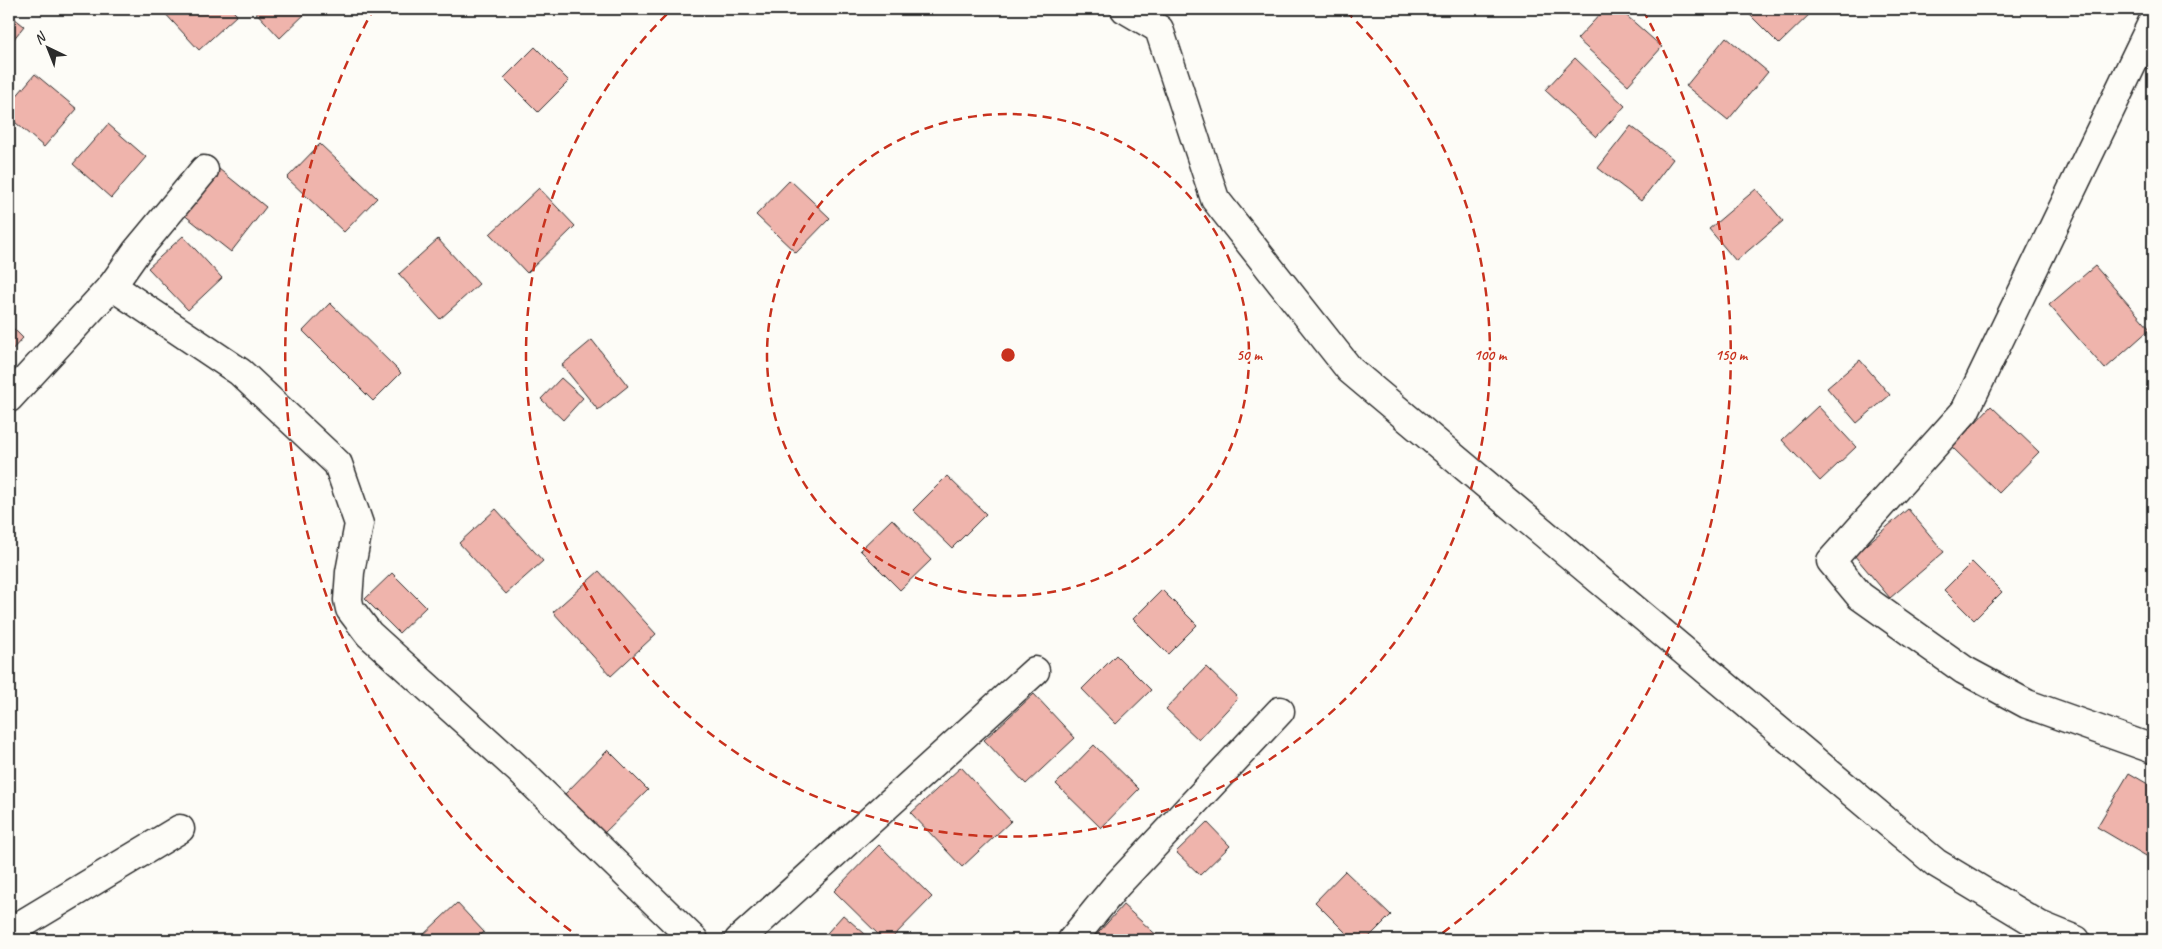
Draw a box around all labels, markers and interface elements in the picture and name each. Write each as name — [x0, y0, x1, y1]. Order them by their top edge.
north arrow — [22, 22, 72, 72]
text: N — [31, 28, 50, 48]
centre of rings — [999, 346, 1017, 364]
text: 50 m — [1236, 346, 1263, 365]
text: 100 m — [1474, 346, 1508, 365]
text: 150 m — [1715, 346, 1749, 365]

